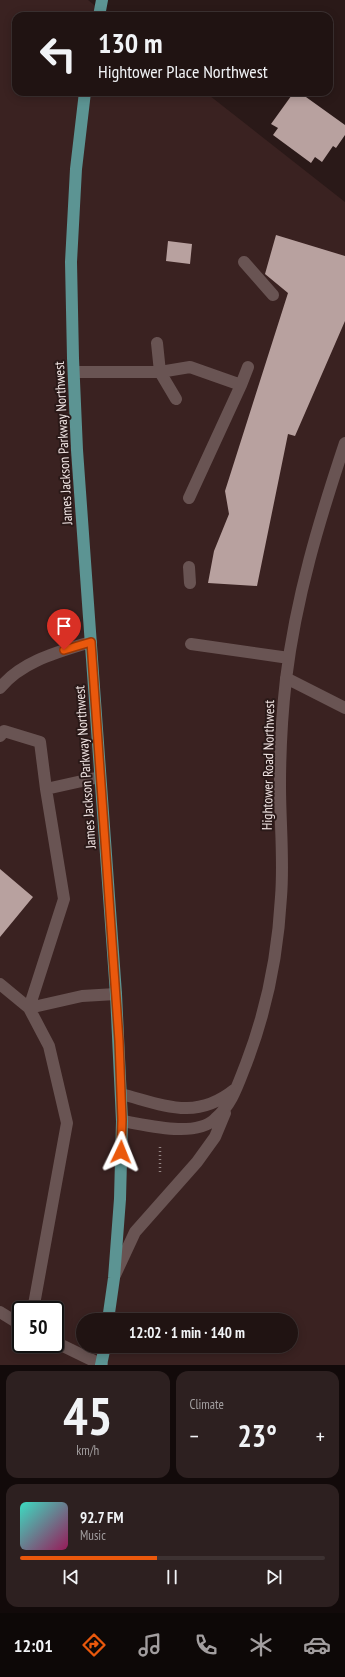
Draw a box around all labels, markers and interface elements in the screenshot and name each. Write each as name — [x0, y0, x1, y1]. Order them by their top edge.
text: 130 m — [98, 24, 162, 61]
icon: left — [32, 28, 84, 80]
text: Hightower Place Northwest — [98, 60, 268, 83]
street label: James Jackson Parkway Northwest — [50, 361, 76, 526]
pin — [47, 609, 81, 650]
icon: arrive — [53, 615, 75, 637]
street label: James Jackson Parkway Northwest — [70, 685, 100, 850]
street label: Hightower Road Northwest — [258, 700, 278, 830]
position arrow — [100, 1131, 142, 1173]
speed limit sign: 50 — [12, 1301, 64, 1353]
text: 12:02 · 1 min · 140 m — [129, 1323, 245, 1342]
text: 45 — [63, 1382, 113, 1449]
text: Climate — [190, 1396, 224, 1413]
text: 23° — [237, 1416, 277, 1455]
text: − — [190, 1422, 199, 1450]
text: + — [316, 1422, 325, 1450]
text: km/h — [76, 1442, 99, 1459]
text: 92.7 FM — [80, 1508, 123, 1527]
text: Music — [80, 1527, 106, 1544]
icon: previous — [60, 1566, 82, 1588]
icon: pause — [161, 1566, 183, 1588]
icon: next — [263, 1566, 285, 1588]
icon: directions — [80, 1631, 108, 1659]
icon: music — [136, 1631, 164, 1659]
icon: phone — [192, 1631, 220, 1659]
icon: climate — [247, 1631, 275, 1659]
icon: car — [303, 1631, 331, 1659]
text: 12:01 — [14, 1634, 53, 1657]

